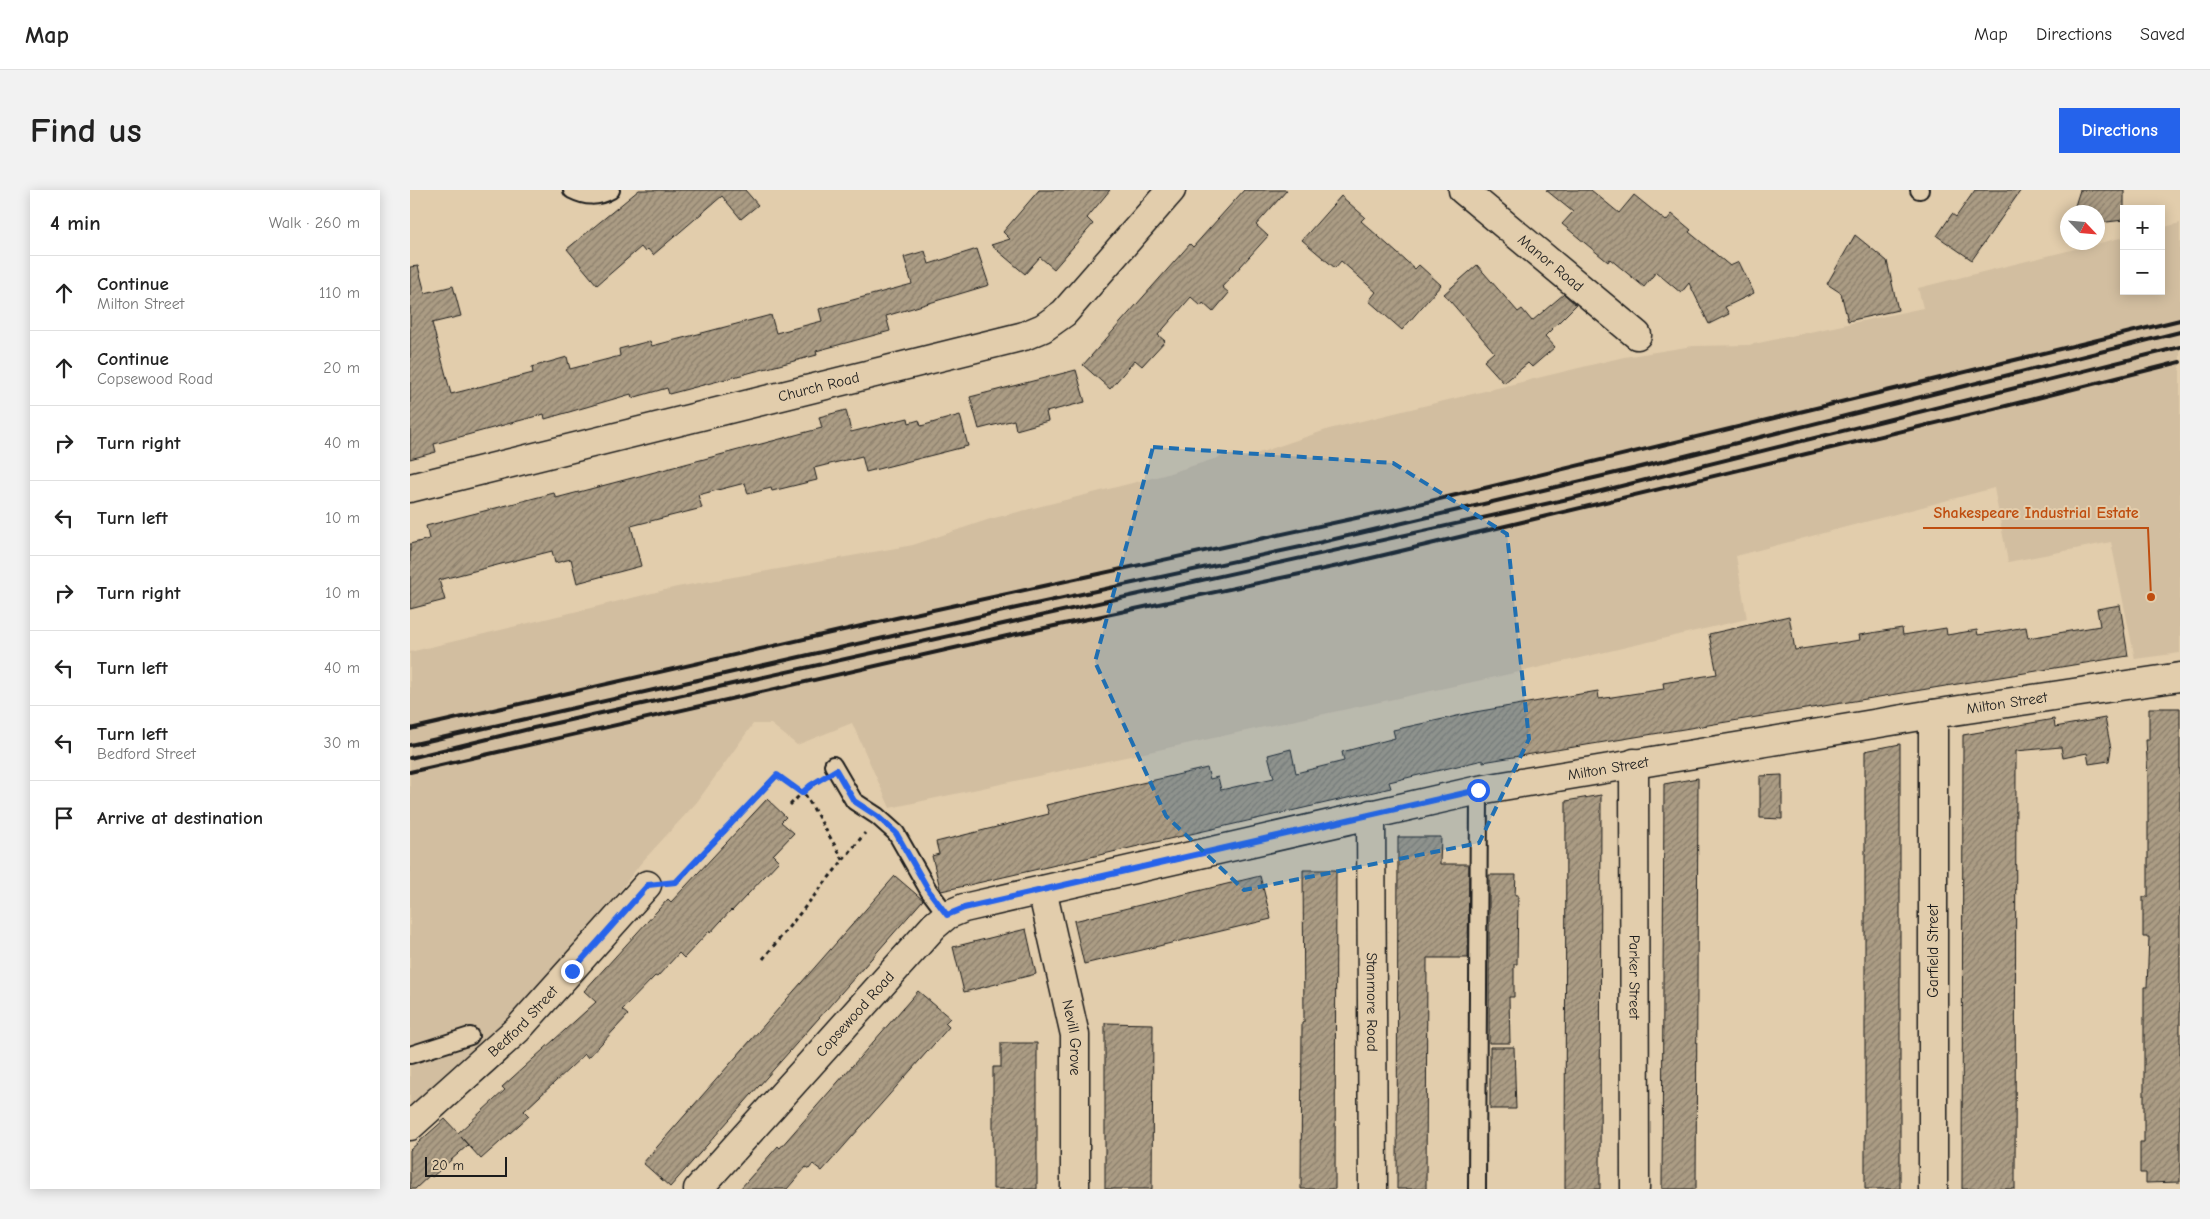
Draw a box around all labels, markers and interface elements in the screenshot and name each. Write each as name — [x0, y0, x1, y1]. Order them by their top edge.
text: Map — [25, 21, 69, 49]
text: Map — [1974, 24, 2008, 45]
text: Directions — [2036, 24, 2112, 45]
text: Saved — [2140, 24, 2185, 45]
button: Directions — [2059, 108, 2180, 153]
text: Find us — [30, 110, 142, 151]
north arrow — [2060, 205, 2105, 250]
map controls — [2120, 205, 2165, 295]
button: + — [2120, 205, 2165, 250]
text: 4 min — [50, 211, 101, 235]
text: Walk · 260 m — [269, 214, 360, 232]
street label: Manor Road — [1514, 230, 1587, 295]
button: − — [2120, 250, 2165, 295]
text: Continue — [97, 273, 169, 295]
icon: ahead — [50, 279, 78, 307]
text: 110 m — [319, 284, 360, 302]
text: Milton Street — [97, 295, 184, 313]
text: Continue — [97, 348, 169, 370]
icon: ahead — [50, 354, 78, 382]
text: 20 m — [323, 359, 360, 377]
street label: Church Road — [776, 368, 861, 406]
text: Copsewood Road — [97, 370, 213, 388]
icon: right — [50, 429, 78, 457]
text: Turn right — [97, 432, 181, 454]
text: 40 m — [324, 434, 360, 452]
callout: Shakespeare Industrial Estate — [1923, 497, 2148, 528]
icon: left — [50, 504, 78, 532]
text: Shakespeare Industrial Estate — [1933, 504, 2139, 522]
text: Turn left — [97, 507, 168, 529]
text: 10 m — [325, 509, 360, 527]
icon: right — [50, 579, 78, 607]
text: Turn right — [97, 582, 181, 604]
text: 10 m — [325, 584, 360, 602]
icon: left — [50, 654, 78, 682]
text: Turn left — [97, 657, 168, 679]
text: 40 m — [324, 659, 360, 677]
street label: Milton Street — [1965, 688, 2049, 718]
text: Turn left — [97, 723, 168, 745]
icon: left — [50, 729, 78, 757]
text: 30 m — [324, 734, 360, 752]
text: Bedford Street — [97, 745, 196, 763]
street label: Milton Street — [1566, 753, 1651, 784]
route start — [1467, 779, 1490, 802]
icon: arrive — [50, 804, 78, 832]
text: Arrive at destination — [97, 807, 263, 829]
street label: Garfield Street — [1924, 904, 1942, 998]
street label: Parker Street — [1625, 935, 1644, 1020]
street label: Stanmore Road — [1363, 952, 1381, 1052]
route end — [561, 960, 584, 983]
street label: Copsewood Road — [812, 968, 898, 1061]
street label: Bedford Street — [484, 981, 562, 1061]
street label: Nevill Grove — [1058, 998, 1084, 1076]
scale bar — [425, 1154, 508, 1177]
text: 20 m — [432, 1157, 464, 1174]

